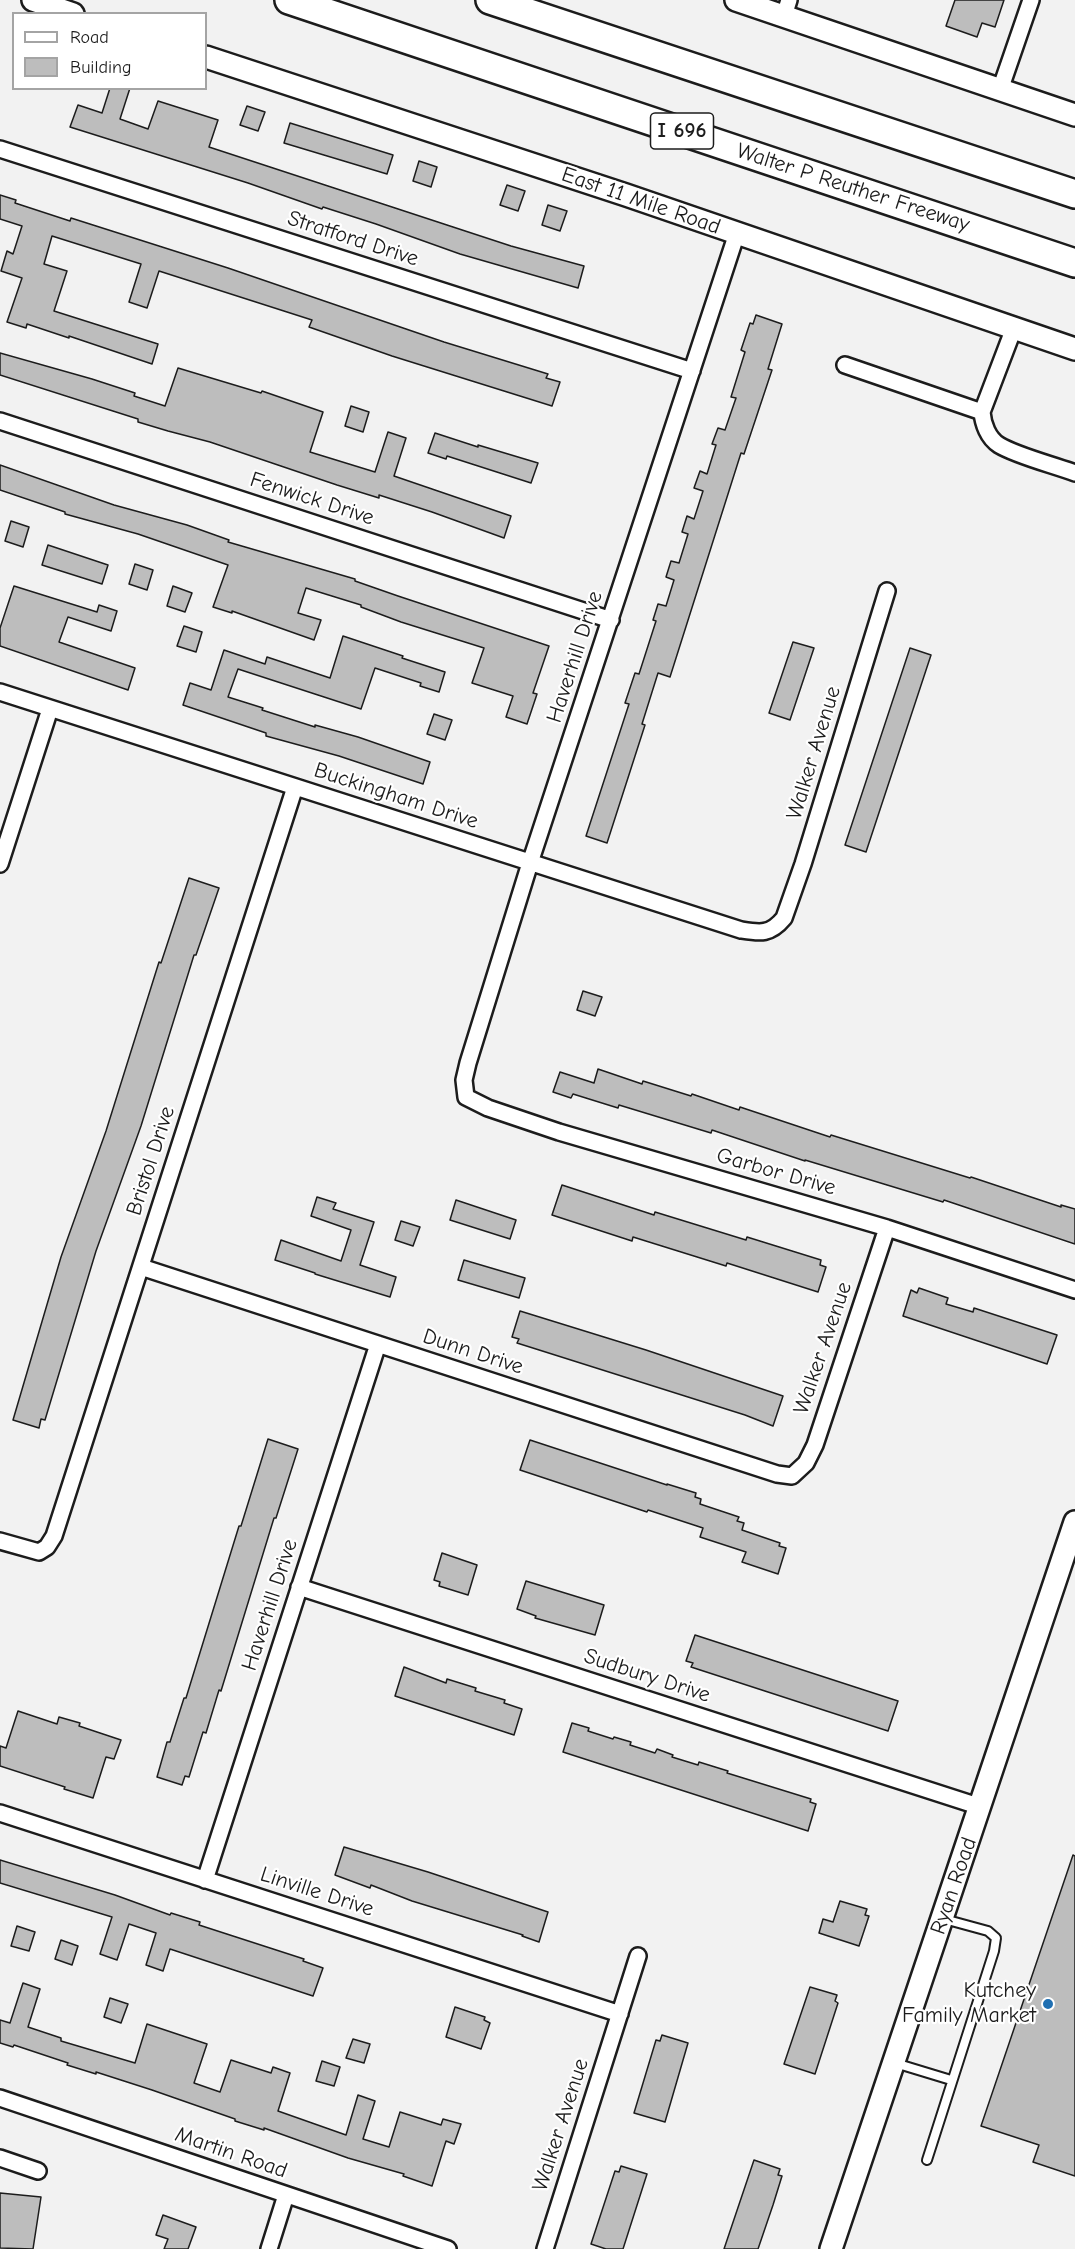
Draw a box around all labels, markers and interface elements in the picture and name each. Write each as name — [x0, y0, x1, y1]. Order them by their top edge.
legend — [12, 12, 207, 90]
text: Road — [70, 27, 109, 48]
text: Building — [70, 57, 132, 78]
road number: I 696 — [650, 113, 714, 149]
street label: Walter P Reuther Freeway — [733, 138, 973, 238]
street label: East 11 Mile Road — [558, 161, 724, 241]
street label: Stratford Drive — [284, 205, 422, 273]
street label: Fenwick Drive — [247, 467, 377, 531]
street label: Haverhill Drive — [541, 588, 609, 726]
street label: Walker Avenue — [781, 683, 847, 823]
street label: Buckingham Drive — [311, 757, 481, 835]
street label: Bristol Drive — [121, 1103, 181, 1219]
street label: Garbor Drive — [713, 1142, 839, 1202]
street label: Walker Avenue — [788, 1278, 858, 1418]
street label: Dunn Drive — [419, 1323, 527, 1381]
street label: Haverhill Drive — [236, 1536, 304, 1674]
street label: Sudbury Drive — [580, 1643, 714, 1709]
street label: Ryan Road — [925, 1834, 983, 1938]
street label: Linville Drive — [257, 1861, 377, 1923]
place label: Kutchey Family Market — [902, 1978, 1036, 2030]
marker: Kutchey Family Market — [1041, 1997, 1055, 2011]
street label: Walker Avenue — [527, 2055, 595, 2195]
street label: Martin Road — [171, 2122, 291, 2184]

